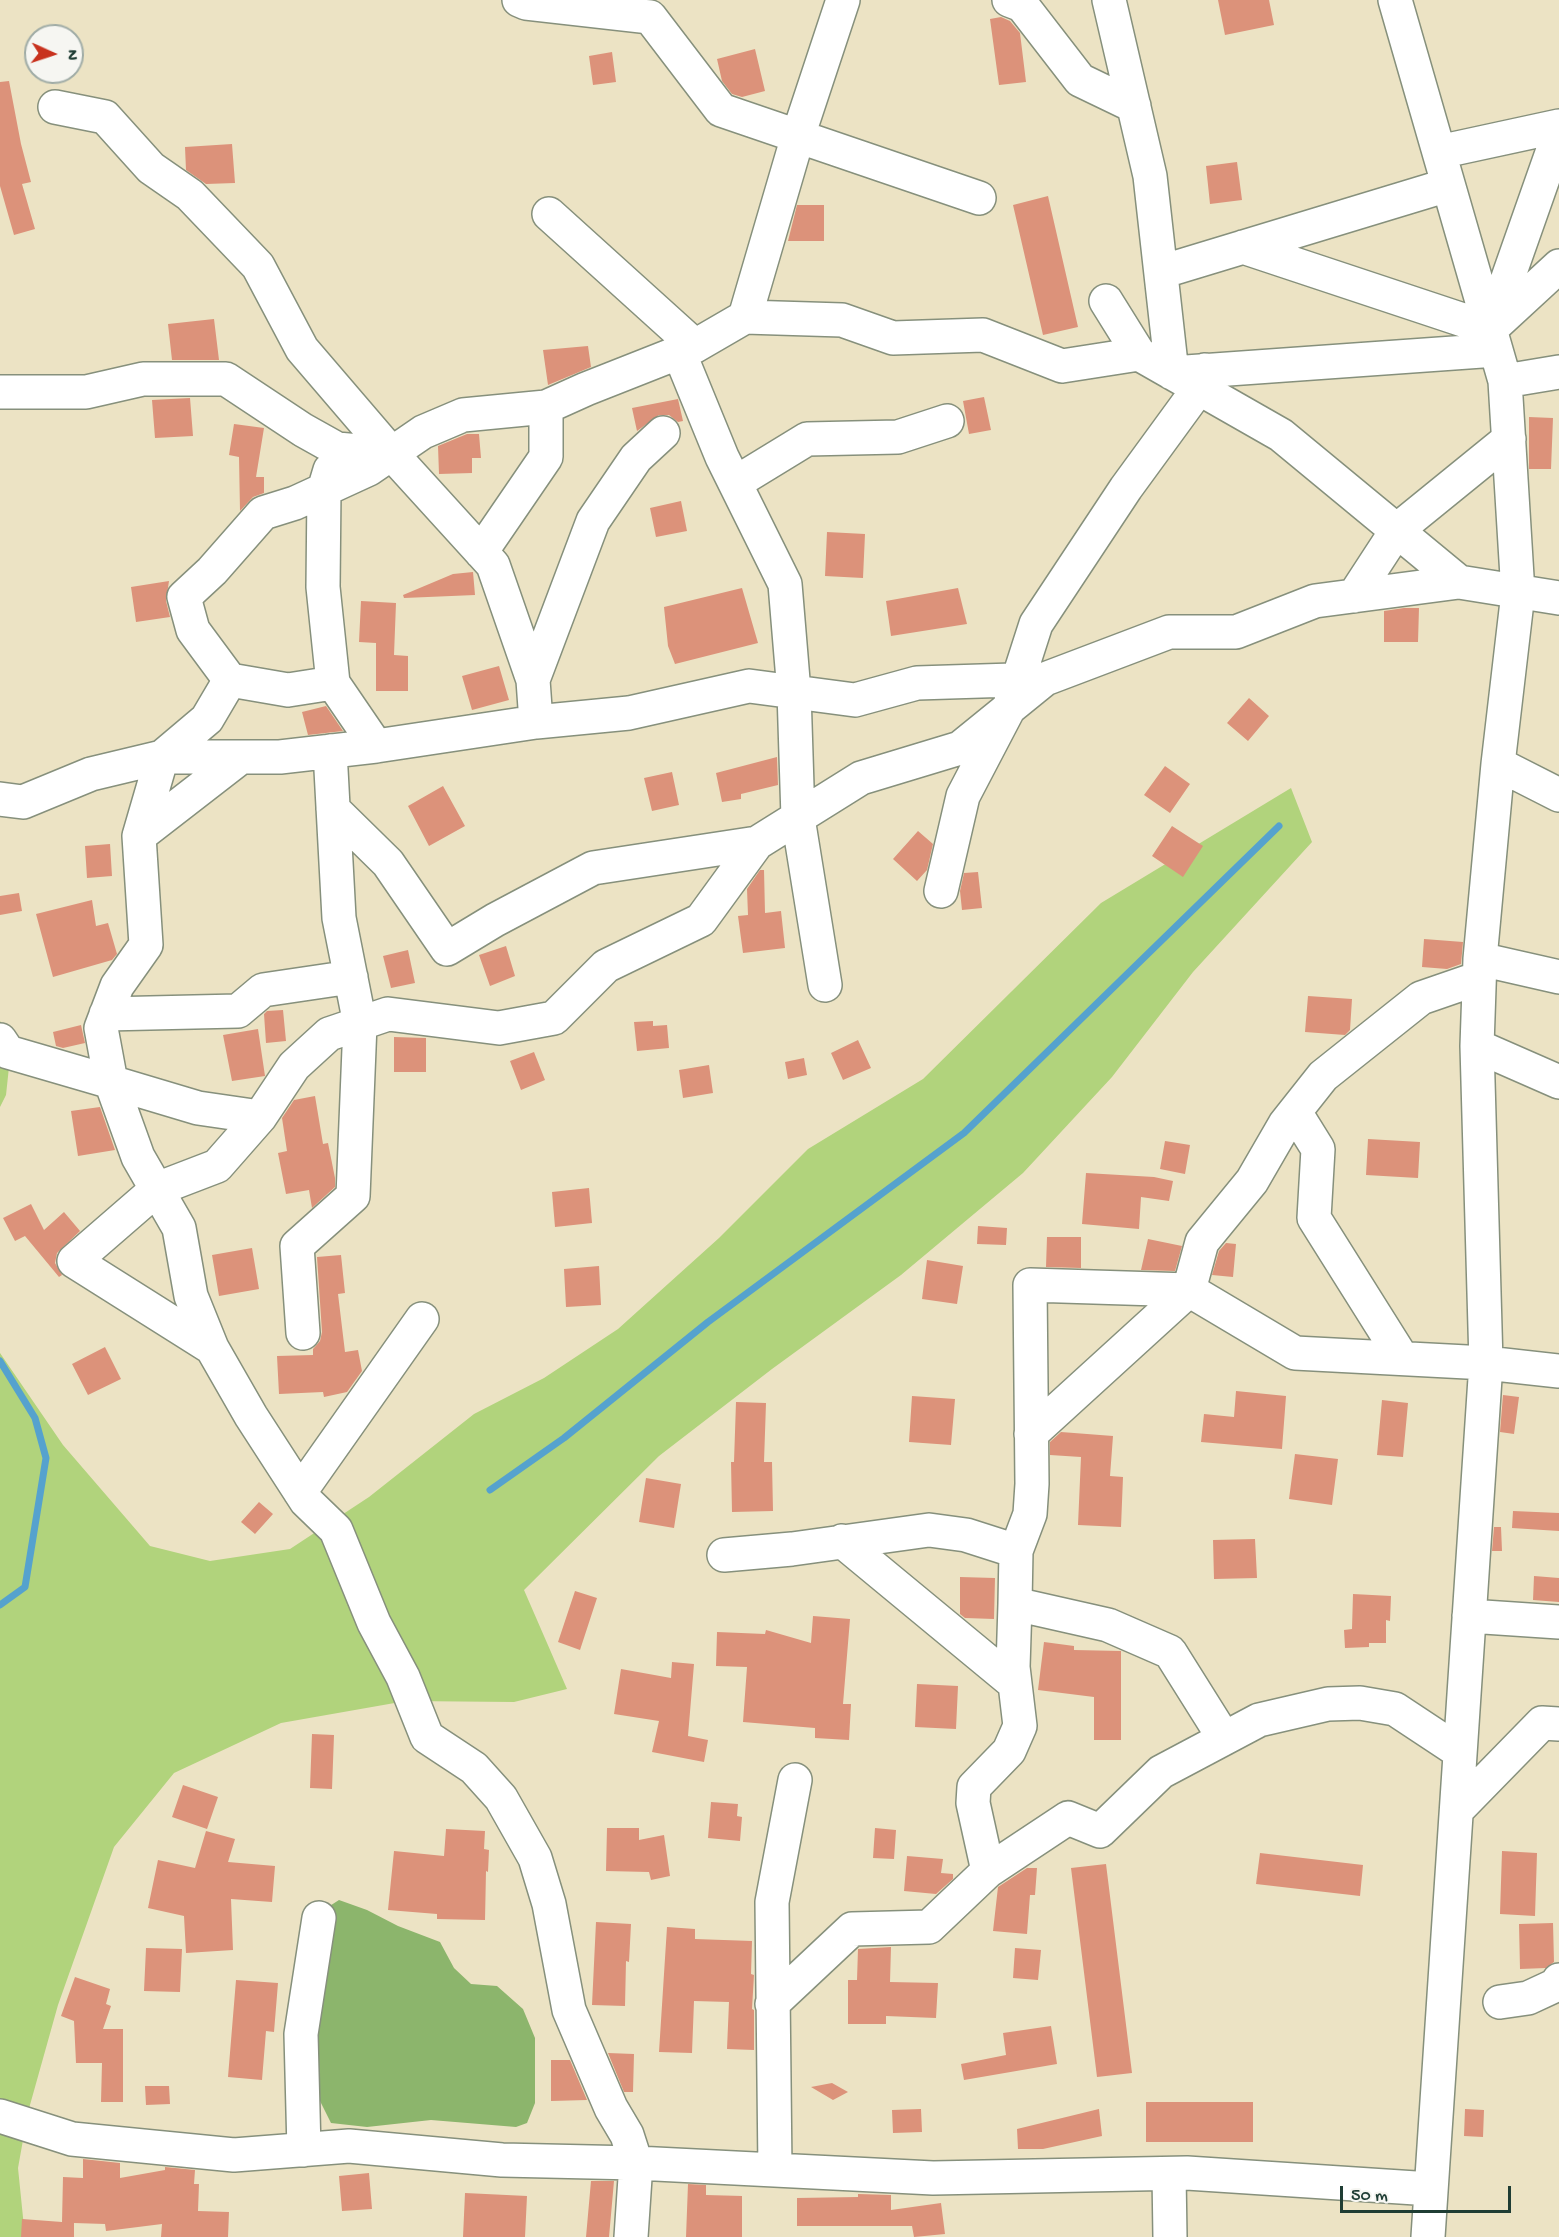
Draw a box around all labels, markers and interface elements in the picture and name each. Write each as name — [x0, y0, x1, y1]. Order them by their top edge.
north arrow — [24, 24, 84, 84]
text: N — [61, 49, 80, 61]
scale bar — [1343, 2174, 1514, 2212]
text: 50 m — [1351, 2186, 1388, 2207]

